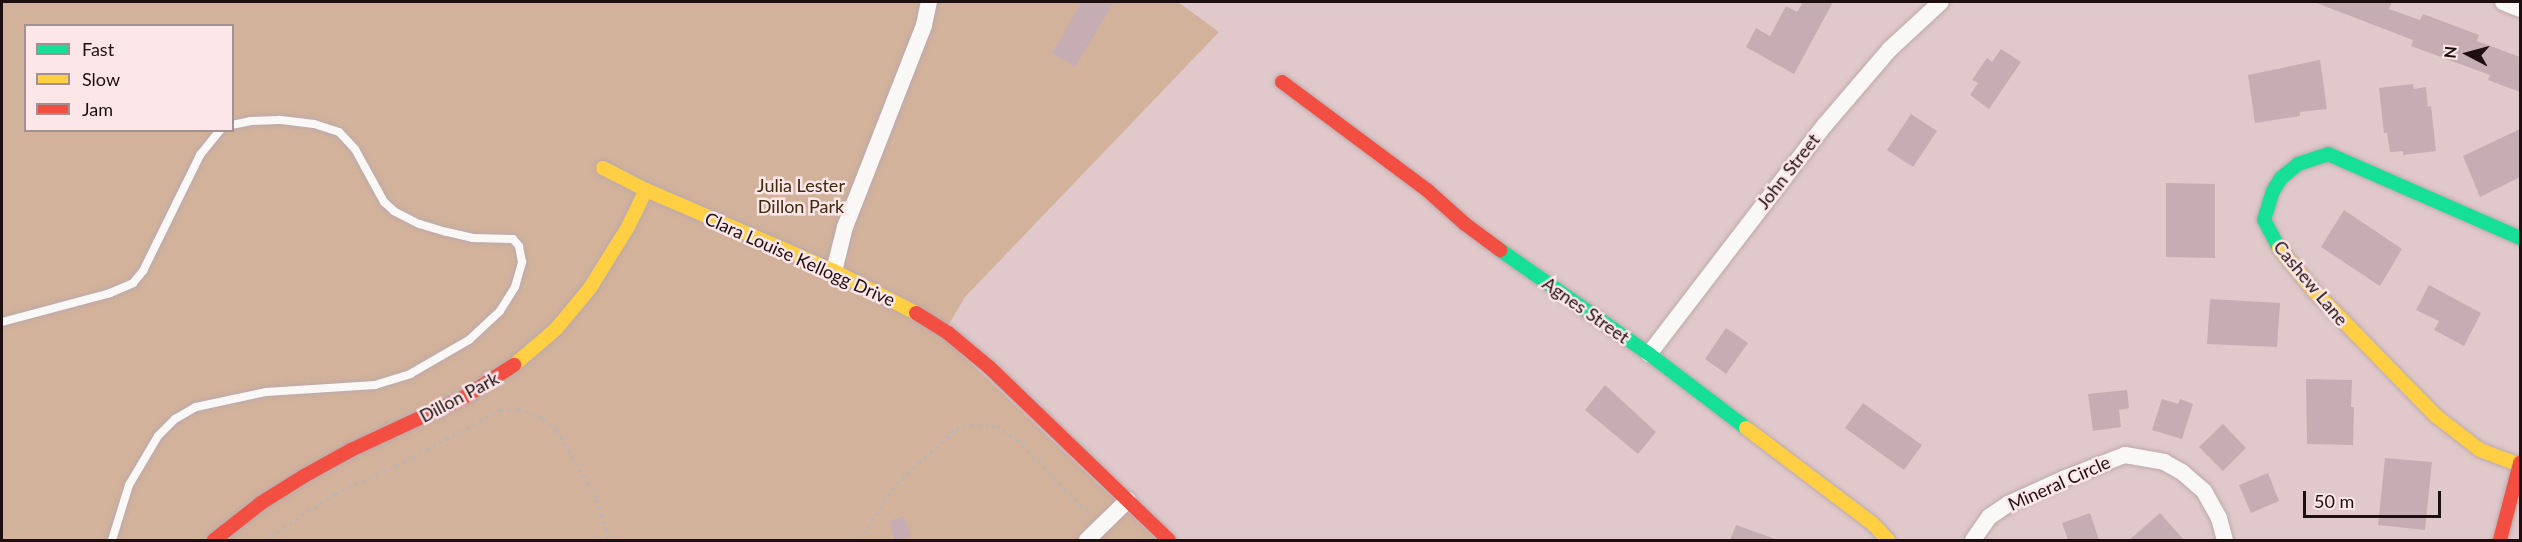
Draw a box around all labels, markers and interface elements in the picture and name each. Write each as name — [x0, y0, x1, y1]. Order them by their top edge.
legend — [24, 24, 234, 132]
north arrow — [2438, 24, 2498, 84]
text: Fast — [82, 38, 114, 60]
text: N — [2440, 45, 2460, 59]
text: Slow — [82, 68, 120, 90]
text: Jam — [82, 98, 113, 120]
street label: John Street — [1752, 129, 1824, 213]
park label: Julia Lester Dillon Park — [757, 175, 845, 218]
street label: Clara Louise Kellogg Drive — [702, 207, 898, 311]
street label: Cashew Lane — [2269, 236, 2353, 330]
street label: Agnes Street — [1538, 272, 1634, 348]
street label: Dillon Park — [416, 367, 502, 427]
street label: Mineral Circle — [2005, 451, 2113, 515]
scale bar — [2306, 479, 2444, 517]
text: 50 m — [2314, 490, 2354, 512]

